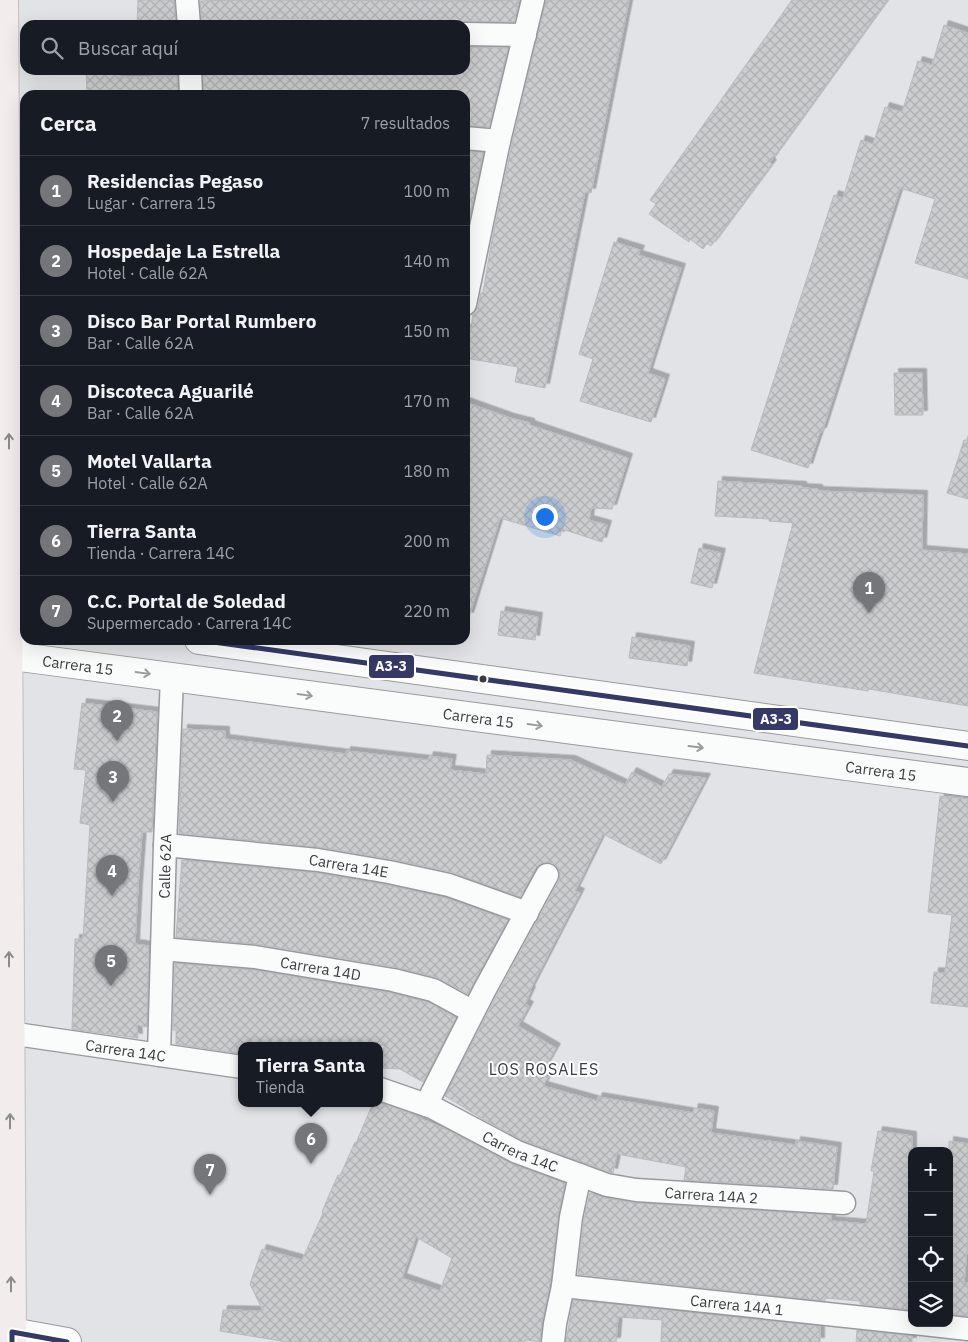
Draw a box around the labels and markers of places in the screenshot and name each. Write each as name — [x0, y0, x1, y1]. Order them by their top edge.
pin: 1 — [853, 572, 885, 613]
unlabelled marker — [478, 674, 488, 684]
pin: 2 — [101, 700, 133, 741]
pin: 3 — [97, 761, 129, 802]
pin: 4 — [96, 855, 128, 896]
pin: 5 — [95, 945, 127, 986]
pin: 6 — [295, 1123, 327, 1164]
pin: 7 — [194, 1154, 226, 1195]

